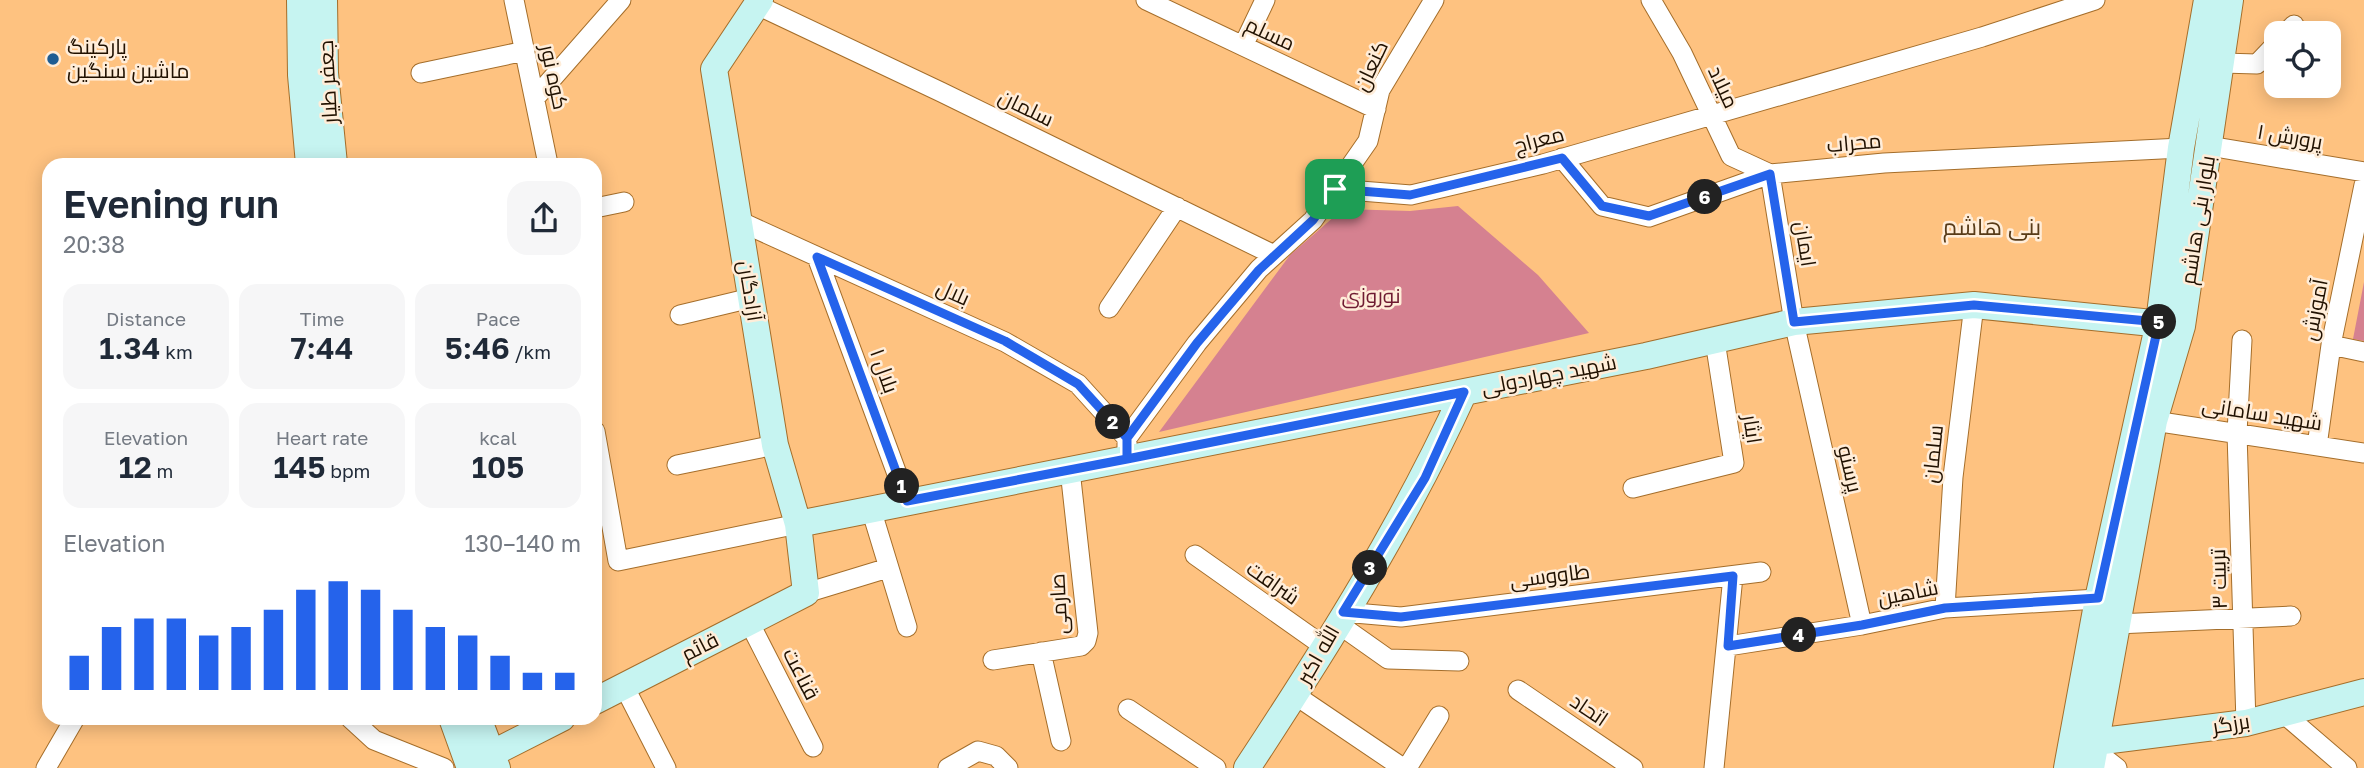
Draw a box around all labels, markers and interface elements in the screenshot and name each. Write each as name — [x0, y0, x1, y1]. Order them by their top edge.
street label: مسلم — [1241, 10, 1299, 58]
map controls — [2264, 21, 2341, 98]
button: locate — [2264, 21, 2341, 98]
place label: پارکینگ ماشین سنگین — [67, 33, 189, 84]
street label: کنعان — [1347, 36, 1394, 95]
street label: جعفر طیار — [312, 40, 342, 125]
street label: کوه نور — [535, 41, 575, 112]
marker: پارکینگ ماشین سنگین — [45, 51, 61, 67]
street label: میلاد — [1703, 61, 1745, 112]
street label: سلمان — [994, 83, 1058, 132]
street label: پرورش ۱ — [2255, 117, 2325, 157]
street label: معراج — [1511, 120, 1567, 160]
street label: محراب — [1826, 127, 1882, 157]
street label: بلوار بنی هاشم — [2174, 153, 2222, 287]
pin — [1305, 159, 1365, 219]
icon: arrive — [1316, 170, 1354, 208]
pin: 6 — [1688, 180, 1722, 214]
text: Evening run — [63, 181, 279, 226]
button: share — [507, 181, 581, 255]
text: 6 — [1698, 185, 1711, 208]
district label: بنی هاشم — [1943, 212, 2041, 243]
street label: ایمان — [1789, 219, 1822, 269]
text: 20:38 — [63, 230, 125, 258]
street label: آزادگان — [732, 259, 769, 324]
street label: بلال — [932, 273, 974, 312]
street label: آموزش — [2295, 276, 2334, 343]
park label: نوروزی — [1341, 282, 1401, 309]
pin: 5 — [2142, 304, 2176, 340]
text: Distance — [106, 307, 186, 330]
text: Time — [300, 307, 344, 330]
text: Pace — [476, 307, 520, 330]
text: 5 — [2153, 310, 2164, 333]
text: 1.34 — [99, 330, 161, 366]
text: 7:44 — [290, 330, 354, 366]
text: 5:46 — [445, 330, 510, 366]
text: km — [161, 340, 193, 363]
text: /km — [510, 340, 551, 363]
street label: بلال ۱ — [864, 345, 905, 397]
street label: شهید چهاردولی — [1479, 348, 1619, 402]
street label: شهید سامانی — [2200, 391, 2324, 436]
pin: 2 — [1096, 404, 1130, 440]
text: 2 — [1107, 410, 1118, 433]
street label: ایثار — [1738, 411, 1768, 445]
street label: سلمان — [1916, 424, 1949, 484]
text: Elevation — [104, 426, 188, 449]
text: Heart rate — [276, 426, 368, 449]
text: kcal — [479, 426, 517, 449]
street label: پرستو — [1831, 443, 1869, 496]
text: 12 — [119, 449, 152, 485]
text: 145 — [274, 449, 326, 485]
text: 105 — [472, 449, 524, 485]
text: m — [152, 459, 173, 482]
text: bpm — [326, 459, 370, 482]
pin: 1 — [884, 468, 920, 504]
text: 1 — [897, 474, 906, 497]
text: Elevation — [63, 529, 165, 557]
text: 130–140 m — [464, 529, 581, 557]
street label: تربیت ۳ — [2204, 548, 2232, 610]
pin: 3 — [1352, 550, 1388, 586]
street label: شرافت — [1242, 555, 1305, 610]
text: 3 — [1364, 556, 1375, 579]
street label: طاووسی — [1508, 557, 1592, 594]
street label: صارمی — [1043, 573, 1074, 635]
street label: شاهین — [1875, 573, 1940, 612]
pin: 4 — [1782, 618, 1816, 652]
street label: الله اکبر — [1289, 620, 1344, 690]
text: 4 — [1793, 623, 1804, 646]
street label: قائم — [677, 626, 723, 668]
street label: قناعت — [778, 643, 826, 704]
street label: اتحاد — [1566, 687, 1614, 731]
street label: برزگر — [2209, 707, 2252, 739]

